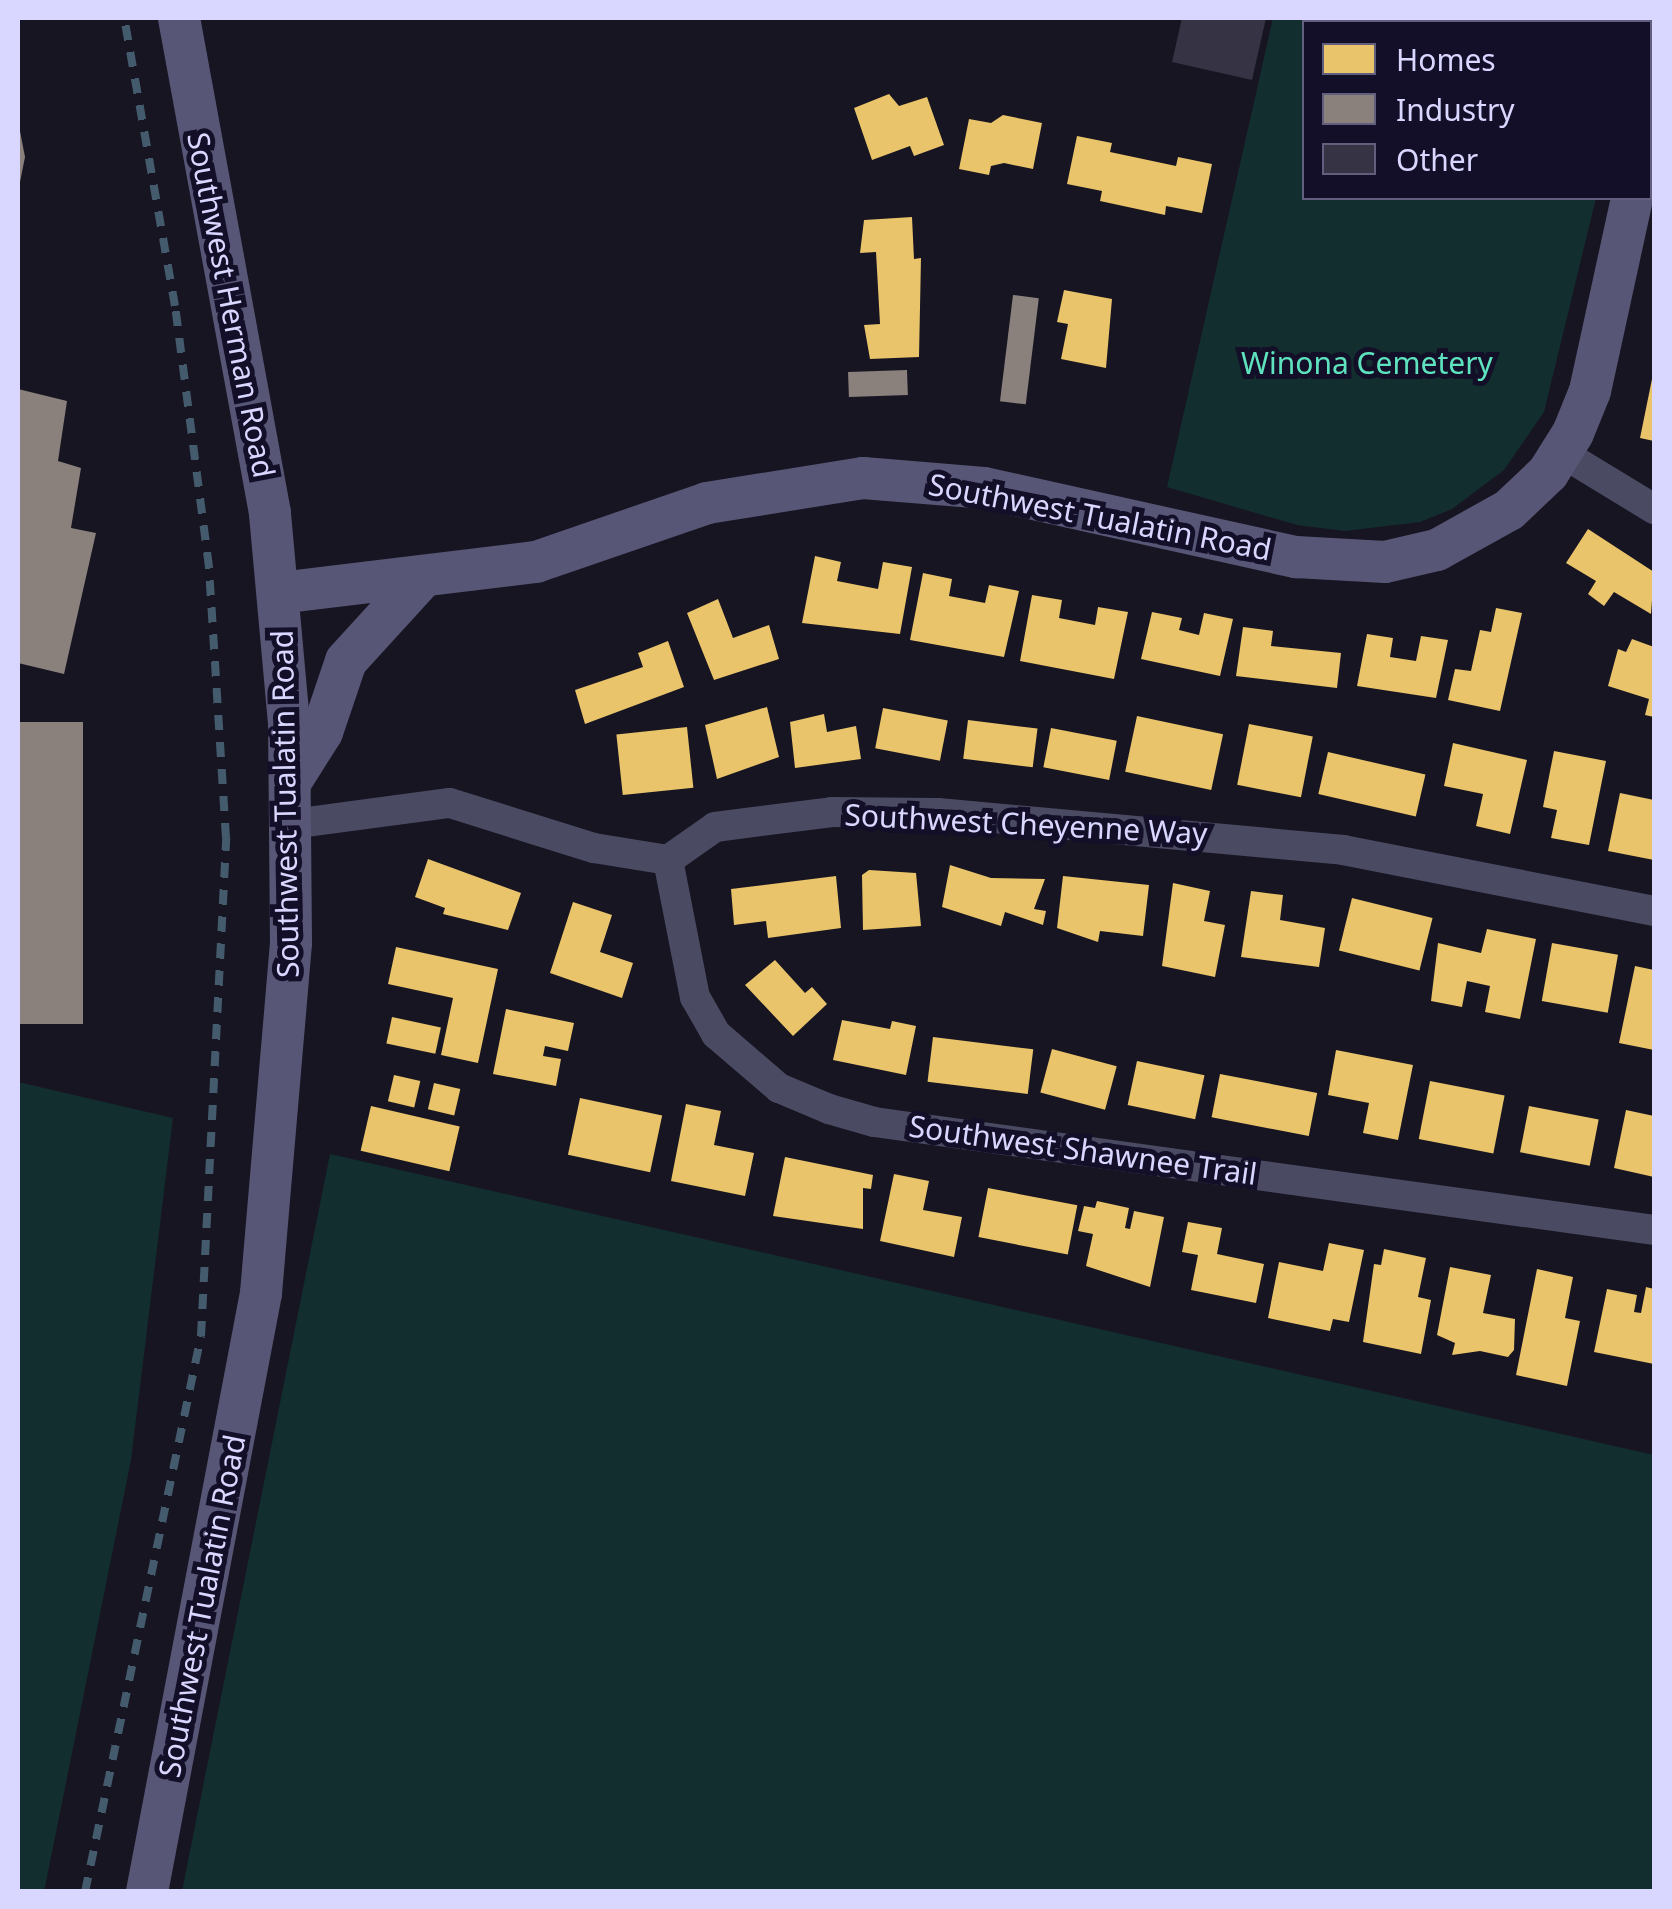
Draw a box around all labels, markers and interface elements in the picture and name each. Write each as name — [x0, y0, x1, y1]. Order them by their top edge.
legend — [1302, 20, 1652, 200]
text: Homes — [1396, 39, 1496, 80]
text: Industry — [1396, 89, 1515, 130]
street label: Southwest Herman Road — [180, 129, 282, 481]
text: Other — [1396, 139, 1478, 180]
park label: Winona Cemetery — [1241, 345, 1493, 381]
street label: Southwest Tualatin Road — [926, 466, 1274, 568]
street label: Southwest Tualatin Road — [264, 630, 306, 978]
street label: Southwest Cheyenne Way — [844, 797, 1208, 851]
street label: Southwest Shawnee Trail — [907, 1108, 1259, 1192]
street label: Southwest Tualatin Road — [151, 1432, 253, 1780]

